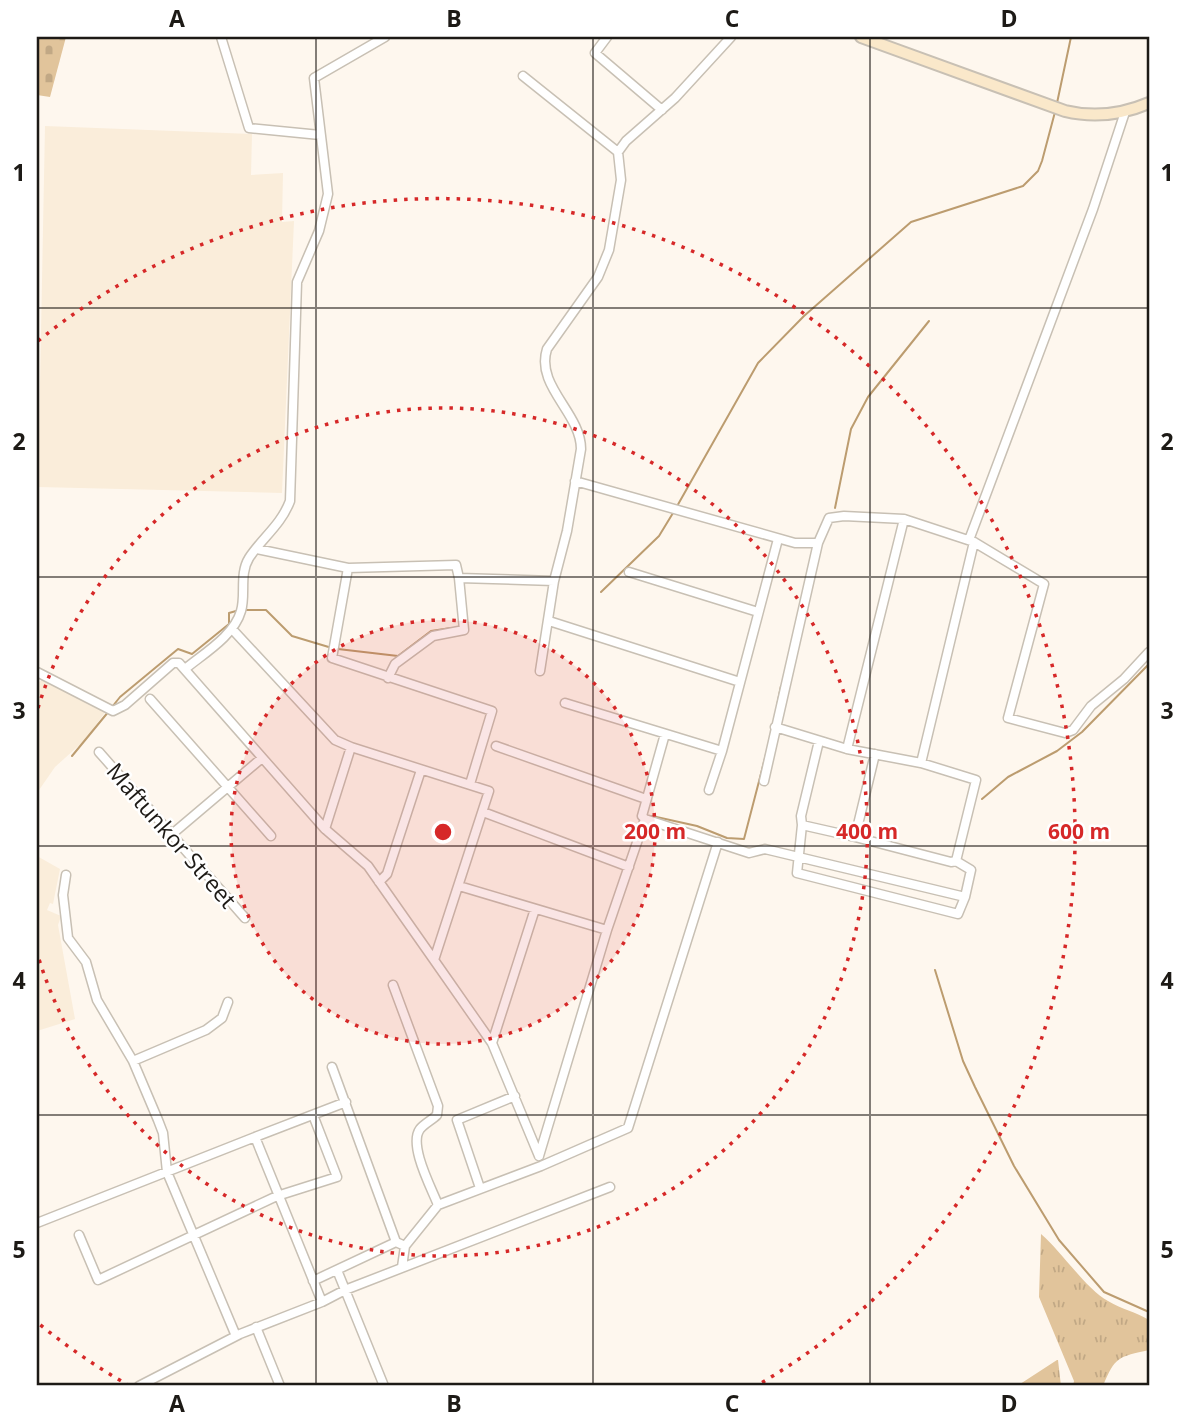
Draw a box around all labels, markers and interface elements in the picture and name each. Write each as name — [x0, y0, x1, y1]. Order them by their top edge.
text: A — [169, 2, 185, 34]
text: B — [446, 2, 462, 34]
text: C — [725, 2, 739, 34]
text: D — [1000, 2, 1018, 34]
text: 1 — [12, 156, 26, 188]
text: 1 — [1160, 156, 1174, 188]
text: 2 — [12, 425, 26, 457]
text: 2 — [1160, 425, 1174, 457]
text: 3 — [12, 694, 26, 726]
text: 3 — [1160, 694, 1174, 726]
street label: Maftunkor Street — [100, 755, 244, 915]
text: 200 m — [624, 817, 686, 845]
text: 400 m — [836, 817, 898, 845]
text: 600 m — [1048, 817, 1110, 845]
centre of rings — [431, 820, 455, 844]
text: 4 — [12, 964, 26, 996]
text: 4 — [1160, 964, 1174, 996]
text: 5 — [12, 1233, 26, 1265]
text: 5 — [1160, 1233, 1174, 1265]
text: A — [169, 1387, 185, 1419]
text: B — [446, 1387, 462, 1419]
text: C — [725, 1387, 739, 1419]
text: D — [1000, 1387, 1018, 1419]

